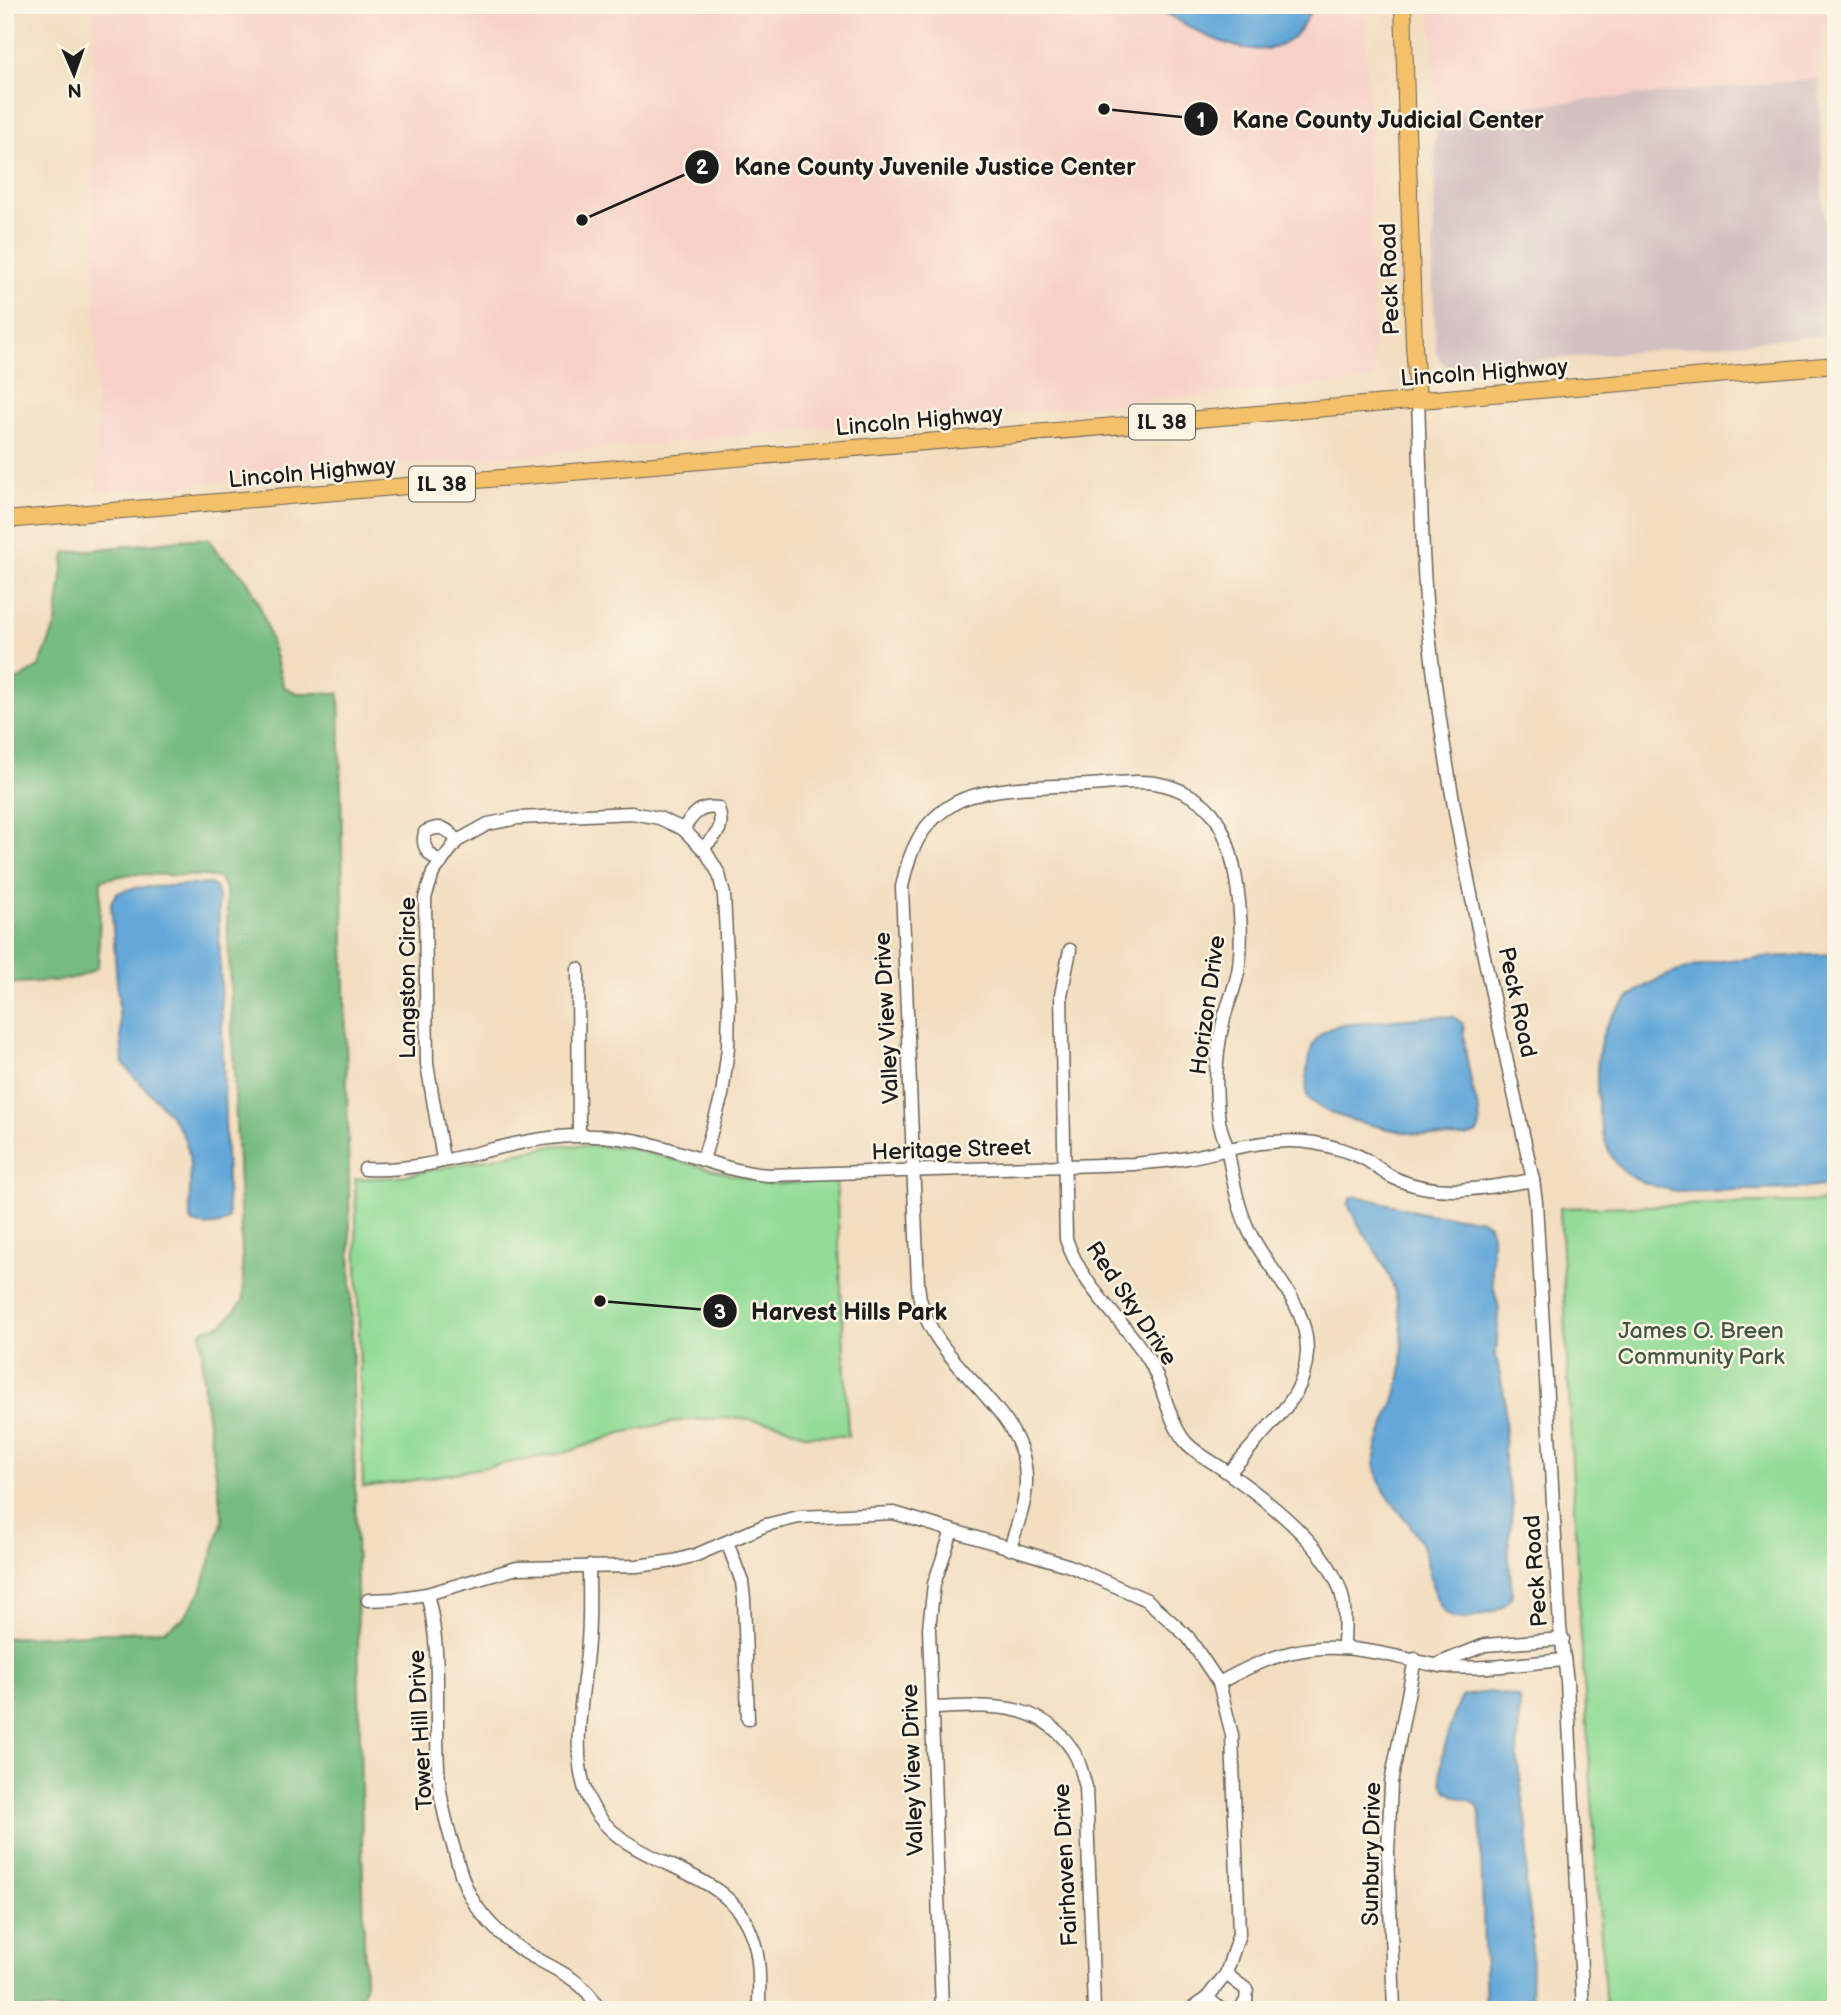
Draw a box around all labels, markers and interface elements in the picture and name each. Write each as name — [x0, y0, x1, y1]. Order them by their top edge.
north arrow — [38, 38, 108, 108]
text: N — [67, 78, 82, 101]
callout: Kane County Judicial Center — [1183, 97, 1558, 142]
text: Kane County Judicial Center — [1232, 106, 1544, 135]
text: 1 — [1197, 108, 1205, 133]
callout: Kane County Juvenile Justice Center — [685, 144, 1150, 189]
text: Kane County Juvenile Justice Center — [734, 153, 1136, 182]
text: 2 — [696, 155, 709, 180]
street label: Peck Road — [1374, 222, 1406, 336]
street label: Lincoln Highway — [1399, 353, 1569, 393]
street label: Lincoln Highway — [834, 400, 1005, 442]
road number: IL 38 — [1129, 404, 1195, 440]
street label: Lincoln Highway — [227, 452, 398, 494]
road number: IL 38 — [409, 466, 475, 502]
street label: Langston Circle — [394, 897, 422, 1059]
street label: Valley View Drive — [869, 931, 905, 1105]
street label: Horizon Drive — [1184, 934, 1232, 1077]
street label: Peck Road — [1492, 944, 1542, 1060]
street label: Heritage Street — [871, 1133, 1031, 1167]
street label: Red Sky Drive — [1079, 1236, 1183, 1371]
callout: Harvest Hills Park — [702, 1289, 961, 1334]
text: Harvest Hills Park — [751, 1298, 947, 1327]
text: 3 — [714, 1300, 726, 1325]
park label: James O. Breen Community Park — [1618, 1317, 1785, 1371]
street label: Peck Road — [1518, 1514, 1554, 1628]
street label: Tower Hill Drive — [403, 1649, 439, 1811]
street label: Valley View Drive — [896, 1683, 930, 1857]
street label: Sunbury Drive — [1357, 1782, 1387, 1926]
street label: Fairhaven Drive — [1048, 1783, 1084, 1947]

